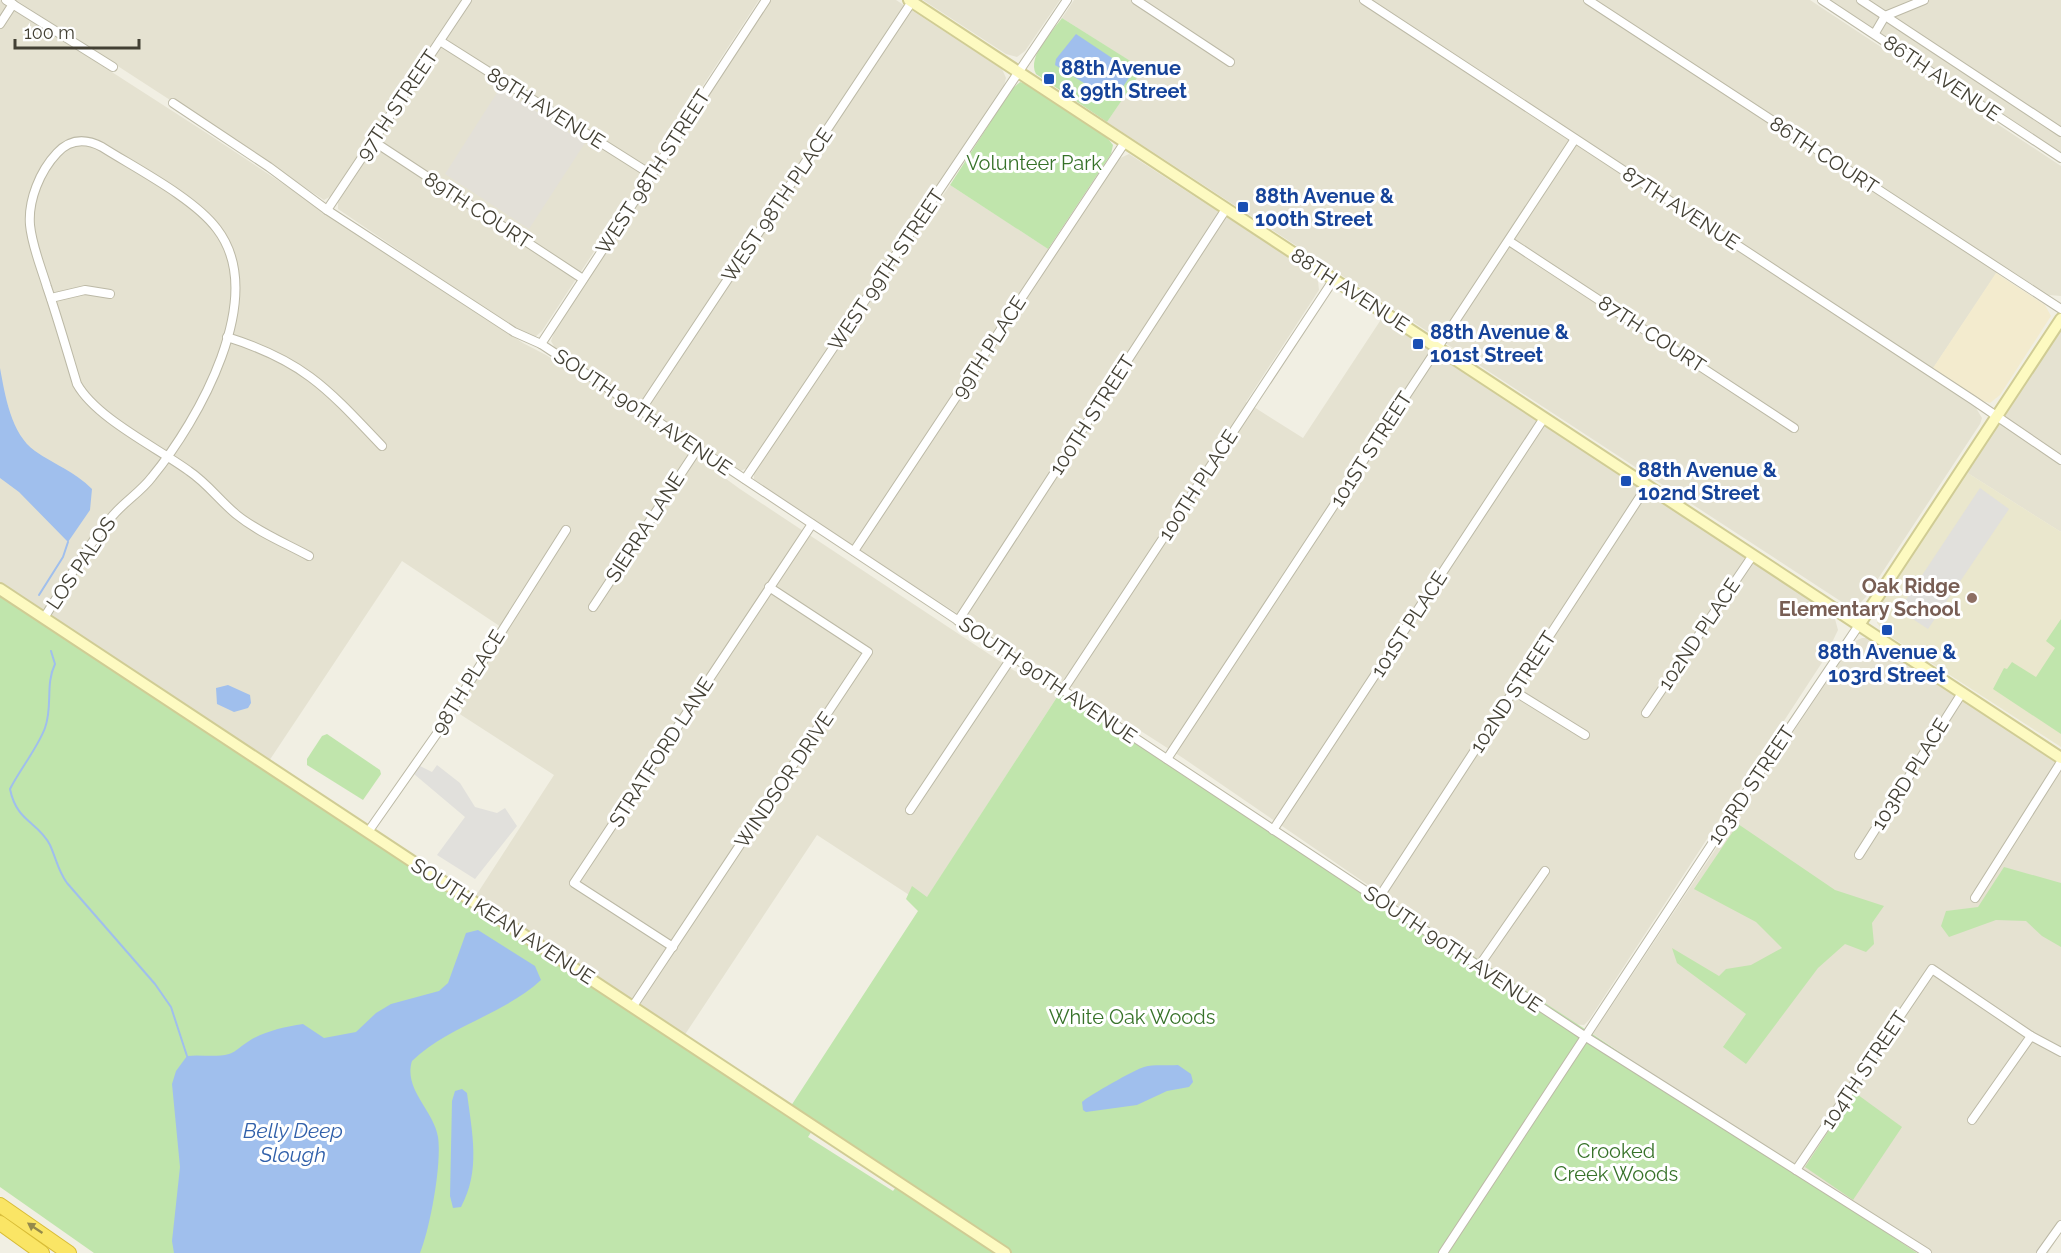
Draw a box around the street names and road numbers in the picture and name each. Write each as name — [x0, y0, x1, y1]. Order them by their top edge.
street label: 86TH AVENUE — [1879, 30, 2005, 126]
street label: 97TH STREET — [351, 45, 443, 165]
street label: 89TH AVENUE — [483, 62, 609, 154]
street label: WEST 98TH STREET — [591, 85, 715, 259]
street label: 86TH COURT — [1765, 111, 1883, 199]
street label: WEST 98TH PLACE — [717, 124, 837, 286]
street label: 87TH AVENUE — [1618, 161, 1744, 255]
street label: 89TH COURT — [420, 166, 536, 254]
street label: WEST 99TH STREET — [823, 185, 949, 355]
street label: 88TH AVENUE — [1286, 243, 1414, 337]
street label: 87TH COURT — [1594, 290, 1710, 378]
street label: 99TH PLACE — [947, 291, 1031, 403]
street label: SOUTH 90TH AVENUE — [550, 344, 736, 480]
street label: 100TH STREET — [1044, 351, 1140, 479]
street label: 101ST STREET — [1325, 387, 1417, 511]
street label: 100TH PLACE — [1153, 425, 1243, 545]
street label: SIERRA LANE — [601, 468, 689, 586]
street label: LOS PALOS — [41, 512, 121, 614]
street label: 101ST PLACE — [1366, 567, 1452, 681]
street label: 102ND PLACE — [1653, 574, 1745, 694]
street label: SOUTH 90TH AVENUE — [955, 612, 1141, 748]
street label: 98TH PLACE — [426, 625, 510, 739]
street label: 102ND STREET — [1465, 627, 1561, 757]
street label: STRATFORD LANE — [604, 673, 718, 831]
street label: WINDSOR DRIVE — [730, 707, 838, 853]
street label: 103RD PLACE — [1866, 714, 1954, 834]
street label: 103RD STREET — [1703, 721, 1799, 849]
street label: SOUTH KEAN AVENUE — [407, 853, 599, 989]
street label: SOUTH 90TH AVENUE — [1360, 881, 1546, 1017]
street label: 104TH STREET — [1816, 1007, 1912, 1133]

